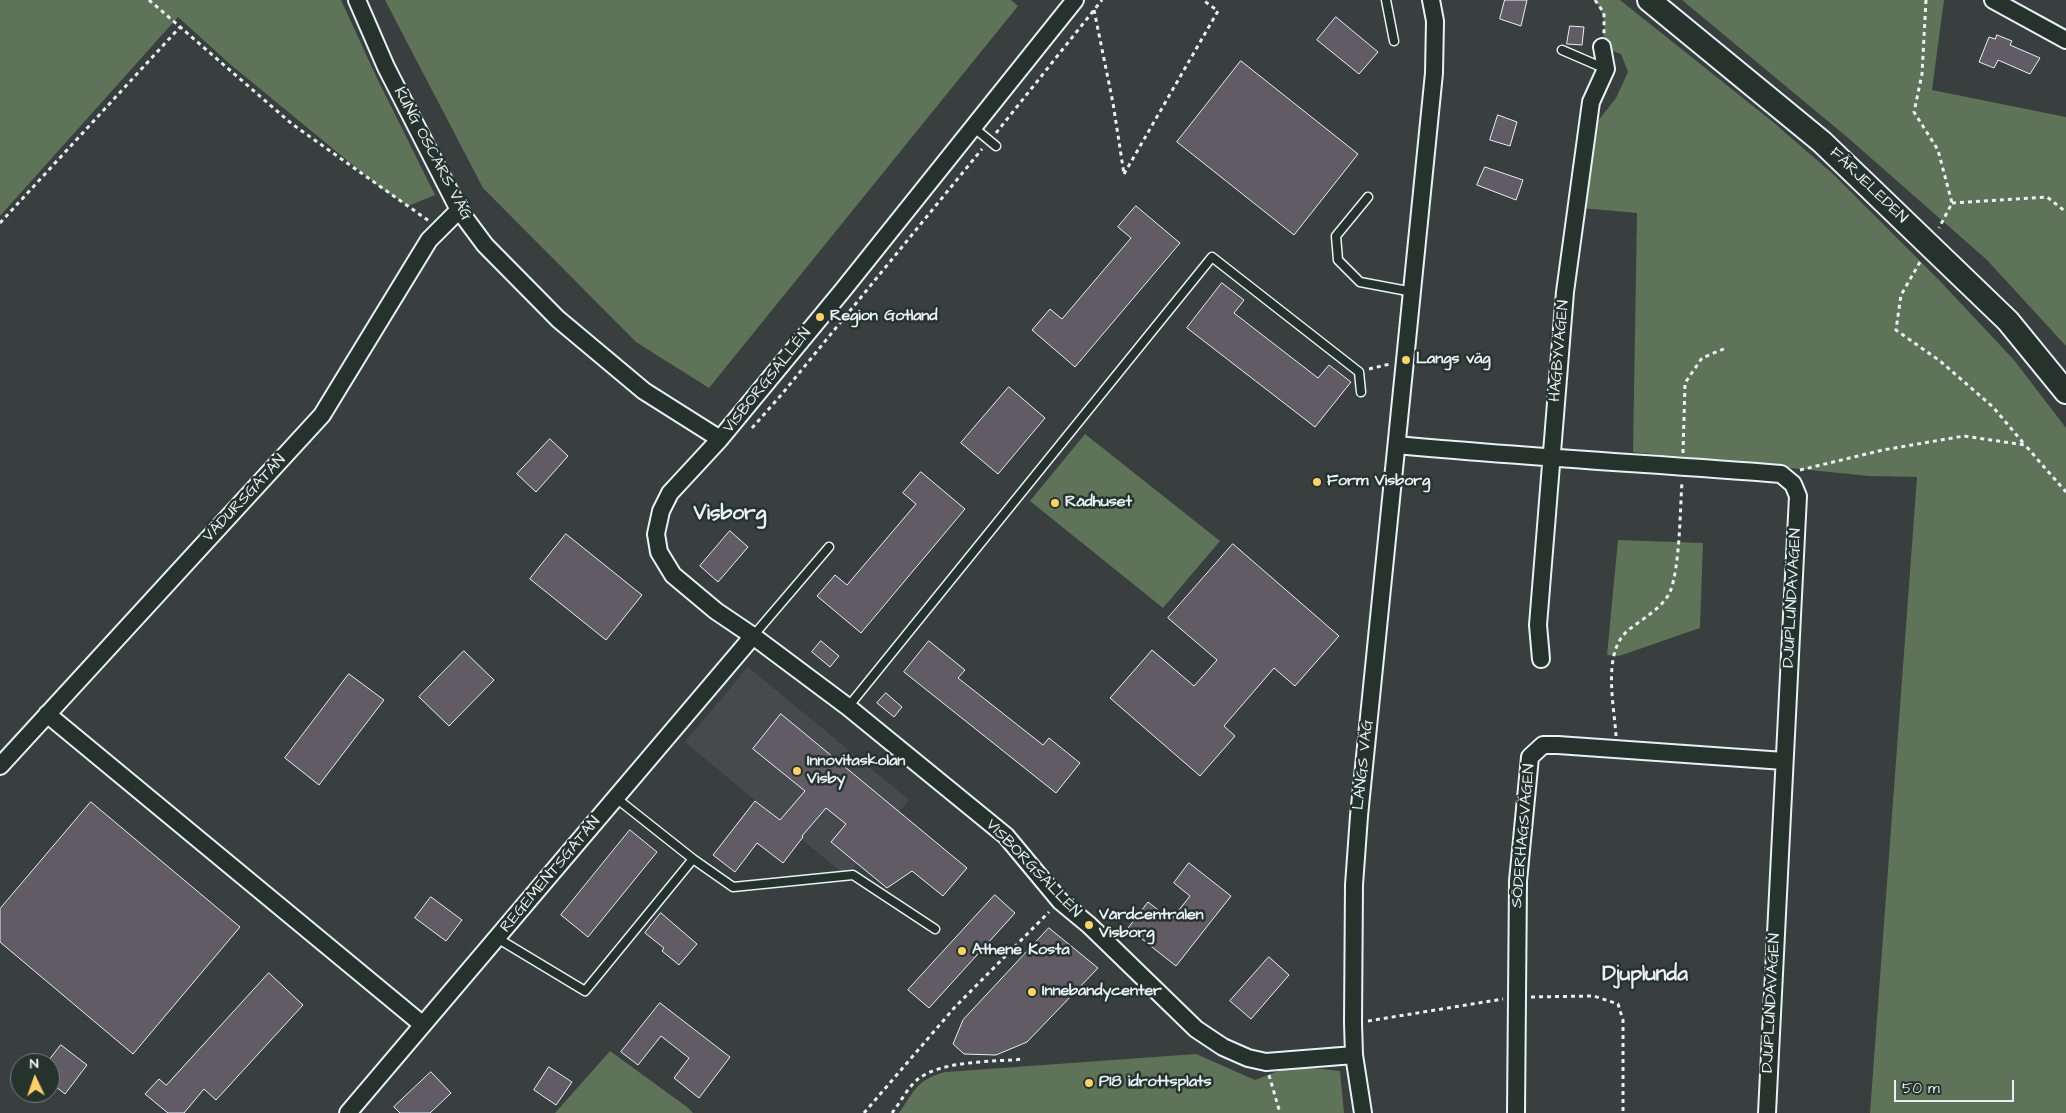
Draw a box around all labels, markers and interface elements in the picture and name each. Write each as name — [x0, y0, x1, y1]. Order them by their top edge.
street label: KUNG OSCARS VÄG — [389, 84, 475, 224]
street label: FÄRJELEDEN — [1825, 144, 1911, 228]
street label: HAGBYVÄGEN — [1546, 299, 1574, 403]
place label: Region Gotland — [830, 307, 938, 327]
marker: Region Gotland — [814, 311, 826, 323]
street label: VISBORGSALLÉN — [720, 325, 816, 437]
place label: Langs väg — [1416, 350, 1491, 370]
marker: Langs väg — [1400, 354, 1412, 366]
street label: VÄDURSGATAN — [199, 451, 291, 547]
place label: Form Visborg — [1327, 472, 1430, 492]
marker: Form Visborg — [1311, 476, 1323, 488]
place label: Rådhuset — [1065, 493, 1132, 513]
marker: Rådhuset — [1049, 497, 1061, 509]
district label: Visborg — [694, 502, 766, 528]
street label: DJUPLUNDAVÄGEN — [1780, 528, 1806, 668]
street label: LANGS VÄG — [1350, 719, 1378, 811]
place label: Innovitaskolan Visby — [807, 752, 905, 790]
street label: SÖDERHAGSVÄGEN — [1508, 763, 1540, 909]
marker: Innovitaskolan Visby — [791, 765, 803, 777]
street label: REGEMENTSGATAN — [497, 813, 605, 937]
street label: VISBORGSALLÉN — [981, 816, 1085, 922]
place label: Vårdcentralen Visborg — [1099, 906, 1204, 944]
marker: Vårdcentralen Visborg — [1083, 919, 1095, 931]
street label: DJUPLUNDAVÄGEN — [1759, 933, 1785, 1073]
place label: Athene Kosta — [972, 941, 1070, 961]
marker: Athene Kosta — [956, 945, 968, 957]
district label: Djuplunda — [1602, 963, 1688, 989]
place label: Innebandycenter — [1042, 982, 1162, 1002]
marker: Innebandycenter — [1026, 986, 1038, 998]
north arrow — [10, 1053, 60, 1103]
text: N — [29, 1054, 39, 1074]
scale bar — [1896, 1070, 2016, 1102]
place label: P18 idrottsplats — [1099, 1073, 1212, 1093]
marker: P18 idrottsplats — [1083, 1077, 1095, 1089]
text: 50 m — [1902, 1078, 1940, 1099]

